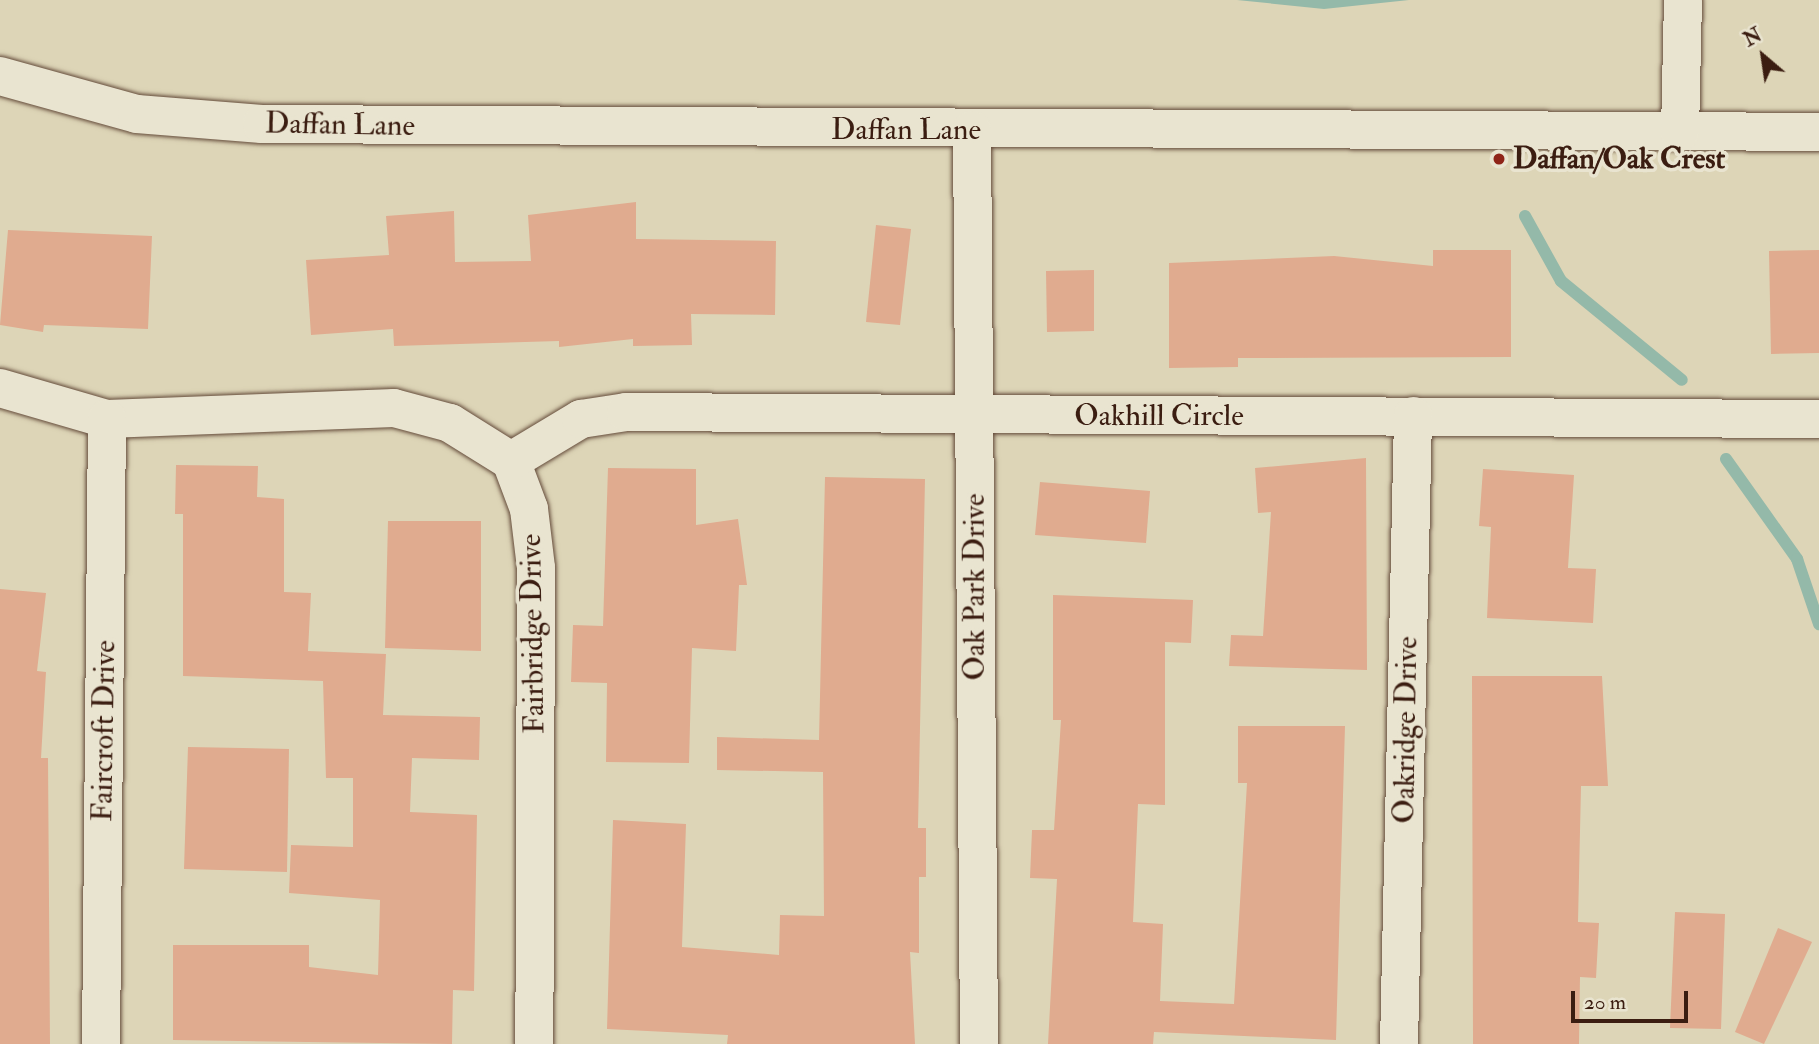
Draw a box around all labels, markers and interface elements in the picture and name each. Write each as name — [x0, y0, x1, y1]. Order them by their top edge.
north arrow — [1728, 21, 1798, 91]
text: N — [1740, 23, 1766, 52]
street label: Daffan Lane — [265, 106, 415, 144]
street label: Daffan Lane — [831, 112, 981, 148]
place label: Daffan/Oak Crest — [1513, 141, 1725, 177]
marker: Daffan/Oak Crest — [1491, 151, 1507, 167]
street label: Oakhill Circle — [1074, 398, 1244, 434]
street label: Oak Park Drive — [957, 493, 993, 681]
street label: Fairbridge Drive — [513, 534, 553, 734]
street label: Oakridge Drive — [1386, 636, 1426, 824]
street label: Faircroft Drive — [84, 640, 124, 822]
scale bar — [1574, 978, 1691, 1022]
text: 20 m — [1584, 989, 1626, 1016]

